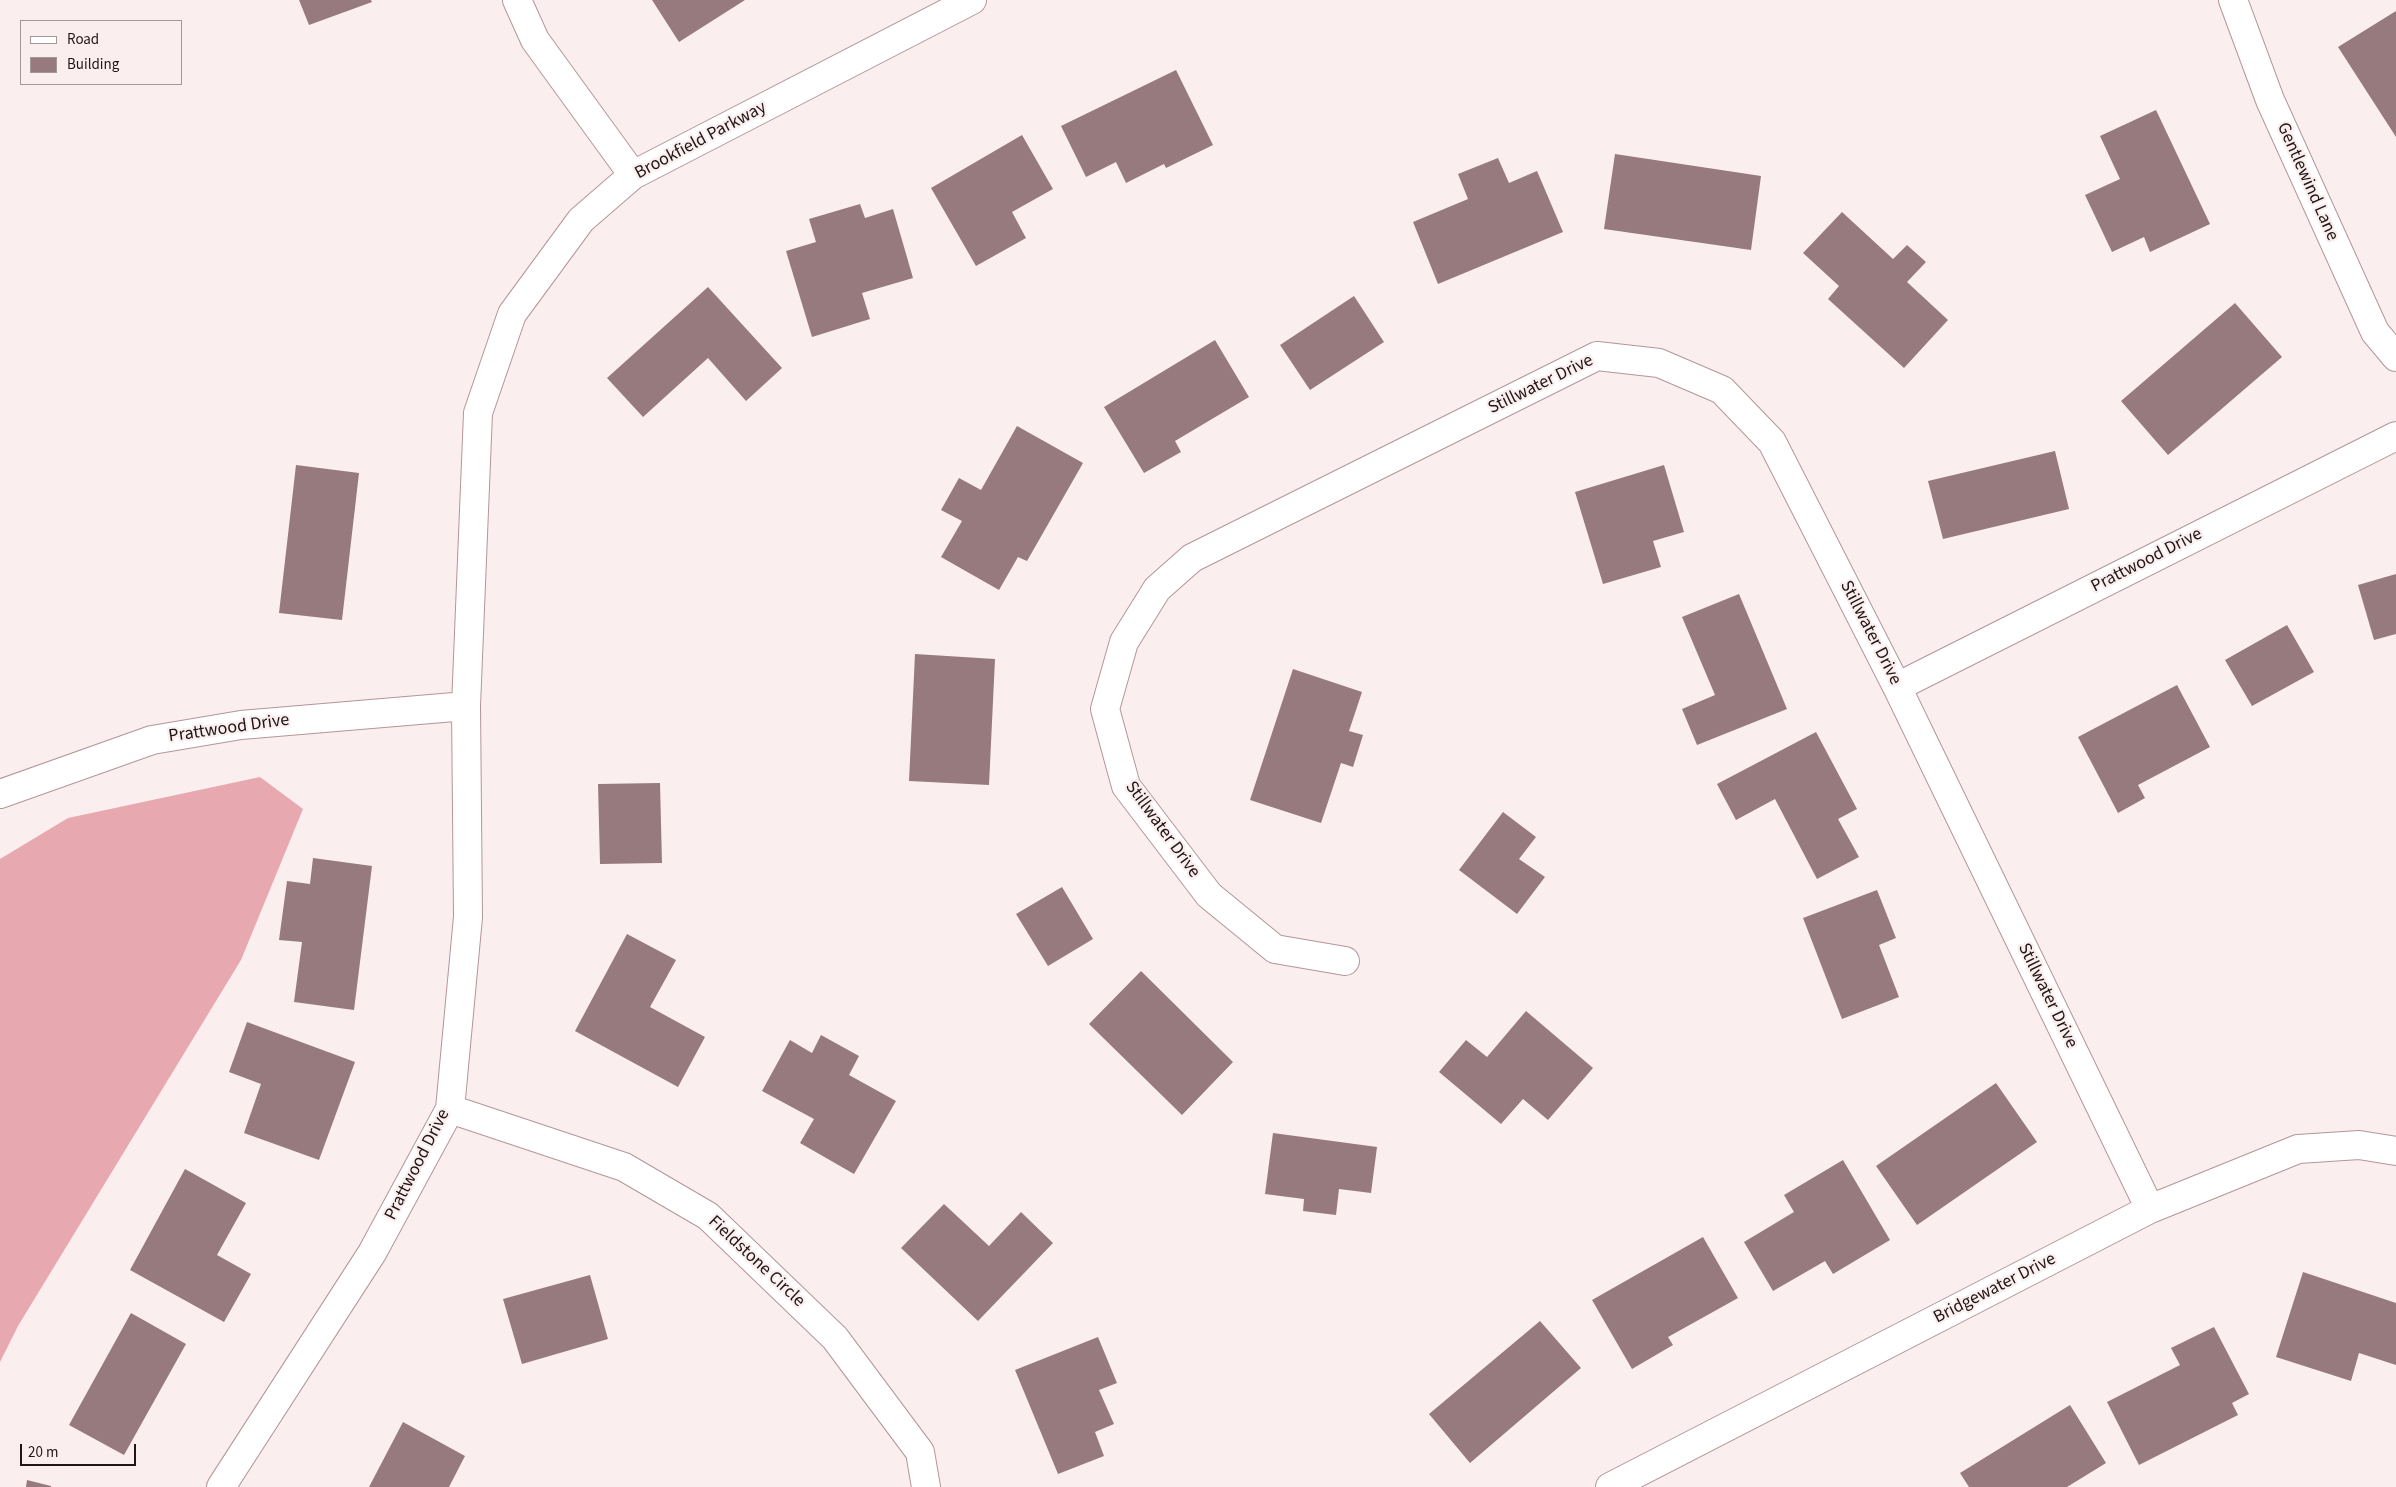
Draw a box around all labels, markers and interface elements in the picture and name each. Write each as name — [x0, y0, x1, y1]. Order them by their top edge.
legend — [20, 20, 182, 85]
text: Road — [67, 29, 99, 50]
text: Building — [67, 54, 119, 75]
street label: Brookfield Parkway — [632, 97, 770, 185]
street label: Gentlewind Lane — [2271, 120, 2343, 244]
street label: Stillwater Drive — [1485, 350, 1597, 420]
street label: Prattwood Drive — [2088, 524, 2206, 598]
street label: Stillwater Drive — [1834, 577, 1906, 689]
street label: Prattwood Drive — [167, 710, 291, 748]
street label: Stillwater Drive — [1120, 778, 1204, 882]
street label: Stillwater Drive — [2012, 940, 2082, 1052]
street label: Prattwood Drive — [381, 1106, 455, 1224]
street label: Fieldstone Circle — [703, 1212, 809, 1312]
street label: Bridgewater Drive — [1930, 1249, 2060, 1329]
scale bar — [22, 1434, 139, 1466]
text: 20 m — [28, 1442, 58, 1463]

